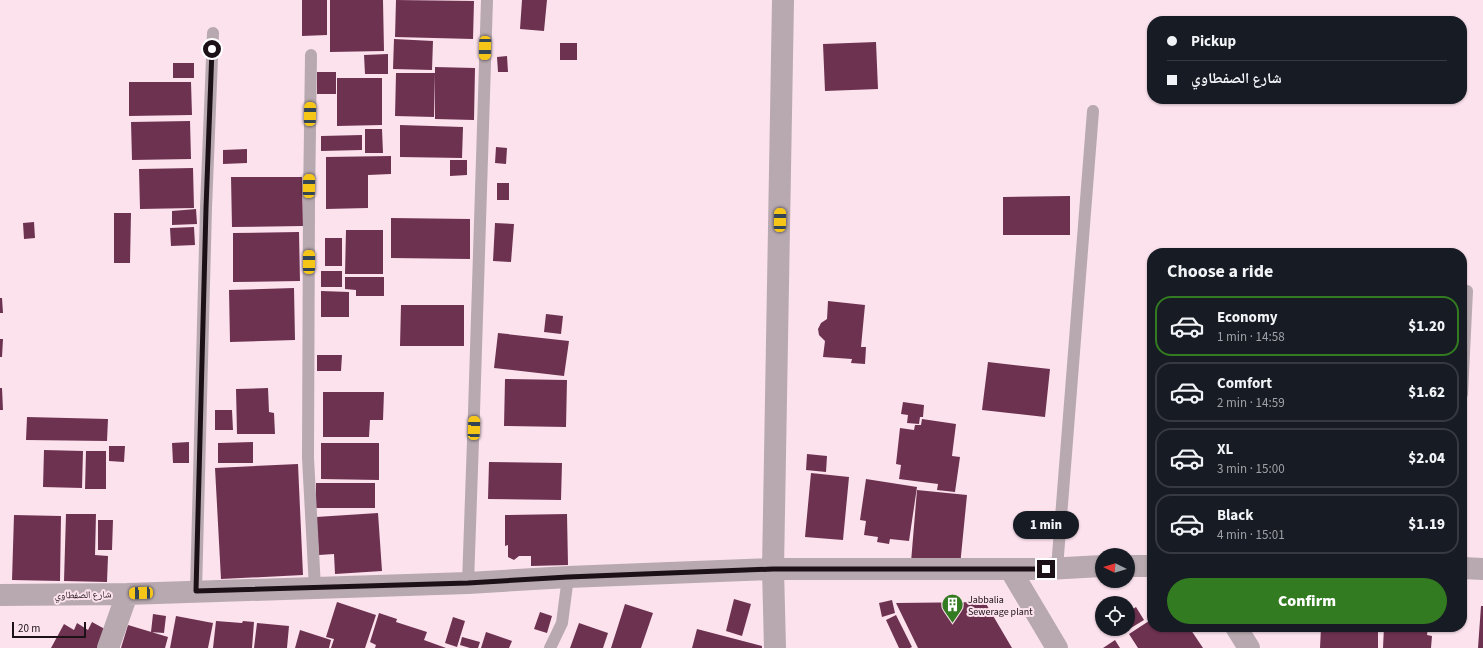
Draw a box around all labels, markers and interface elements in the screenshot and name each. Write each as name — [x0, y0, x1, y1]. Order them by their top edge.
text: Pickup — [1191, 31, 1236, 52]
car — [479, 36, 491, 60]
route start — [203, 40, 221, 58]
text: شارع الصفطاوي — [1191, 68, 1282, 89]
car — [304, 102, 316, 126]
car — [303, 174, 315, 198]
car — [774, 208, 786, 232]
car — [303, 250, 315, 274]
text: Choose a ride — [1167, 259, 1273, 284]
text: Economy — [1217, 307, 1278, 328]
icon: car — [1169, 308, 1205, 344]
text: $1.20 — [1408, 316, 1445, 337]
text: 1 min · 14:58 — [1217, 328, 1285, 346]
text: Comfort — [1217, 373, 1272, 394]
icon: car — [1169, 374, 1205, 410]
text: $1.62 — [1408, 382, 1445, 403]
text: 2 min · 14:59 — [1217, 394, 1285, 412]
car — [468, 416, 480, 440]
text: XL — [1217, 439, 1233, 460]
icon: car — [1169, 440, 1205, 476]
text: $2.04 — [1408, 448, 1445, 469]
text: 3 min · 15:00 — [1217, 460, 1285, 478]
text: Black — [1217, 505, 1254, 526]
icon: car — [1169, 506, 1205, 542]
callout: 1 min — [1013, 511, 1079, 539]
text: $1.19 — [1408, 514, 1445, 535]
text: 1 min — [1030, 516, 1062, 534]
text: 4 min · 15:01 — [1217, 526, 1285, 544]
north arrow — [1095, 548, 1135, 588]
map controls — [1095, 548, 1135, 636]
route end — [1037, 560, 1055, 578]
button: Confirm — [1167, 578, 1447, 624]
street label: شارع الصفطاوي — [54, 587, 112, 603]
car — [129, 587, 153, 599]
building icon: Jabbalia Sewerage plant — [940, 592, 966, 625]
place label: Jabbalia Sewerage plant — [968, 593, 1033, 619]
button: locate — [1095, 596, 1135, 636]
scale bar — [12, 620, 86, 639]
text: 20 m — [18, 621, 40, 636]

